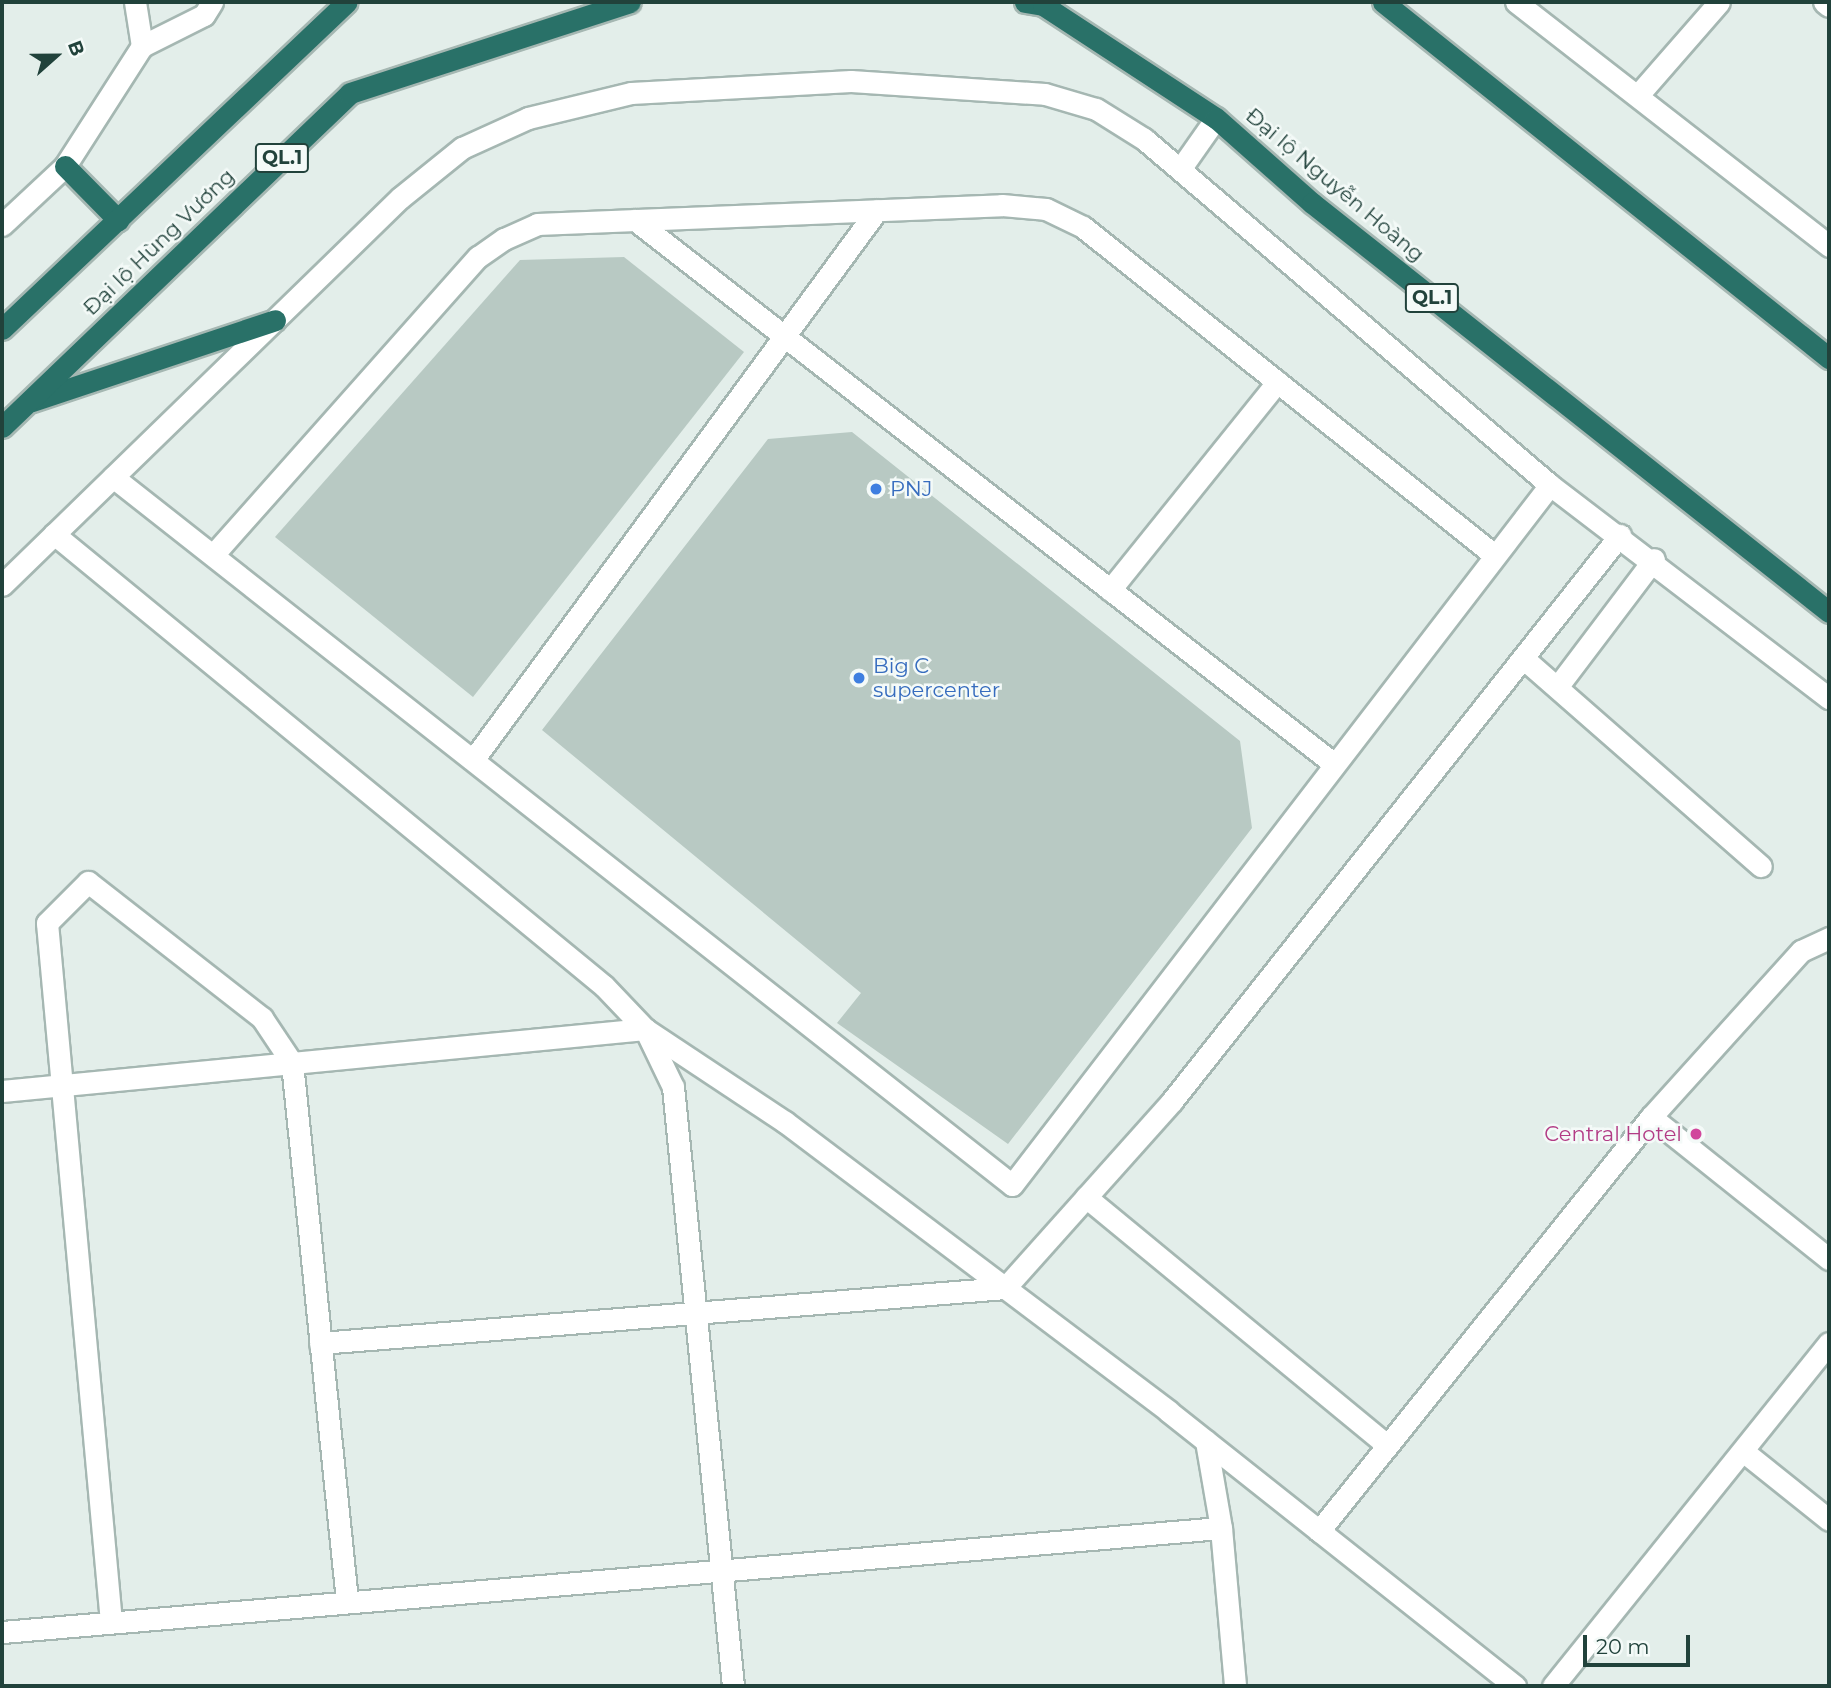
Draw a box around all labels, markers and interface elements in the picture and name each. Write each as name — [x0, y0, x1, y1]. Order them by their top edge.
north arrow — [21, 21, 91, 91]
text: B — [63, 37, 89, 59]
street label: Đại lộ Nguyễn Hoàng — [1241, 103, 1429, 267]
road number: QL.1 — [254, 142, 310, 174]
street label: Đại lộ Hùng Vương — [78, 163, 240, 321]
road number: QL.1 — [1404, 282, 1460, 314]
place label: PNJ — [890, 476, 932, 502]
marker: PNJ — [868, 481, 884, 497]
place label: Big C supercenter — [873, 653, 1000, 703]
marker: Big C supercenter — [851, 670, 867, 686]
place label: Central Hotel — [1544, 1121, 1682, 1147]
marker: Central Hotel — [1688, 1126, 1704, 1142]
scale bar — [1586, 1622, 1693, 1666]
text: 20 m — [1596, 1634, 1650, 1659]

